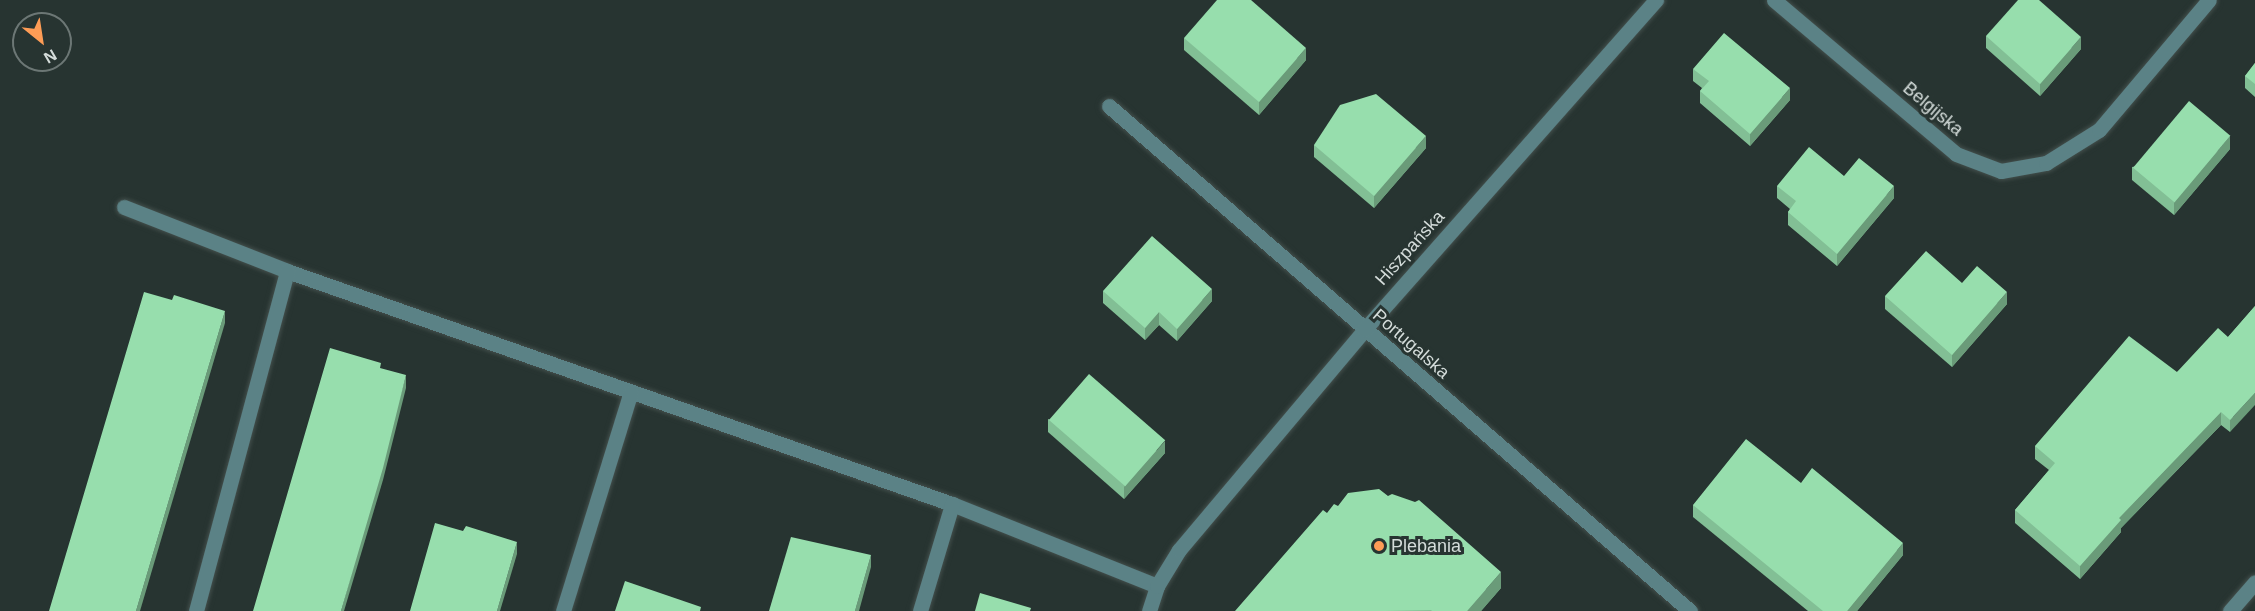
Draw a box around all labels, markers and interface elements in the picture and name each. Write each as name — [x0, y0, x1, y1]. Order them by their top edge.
north arrow — [12, 12, 72, 72]
text: N — [41, 46, 60, 67]
street label: Belgijska — [1898, 78, 1968, 140]
street label: Hiszpańska — [1371, 206, 1449, 290]
street label: Portugalska — [1368, 305, 1454, 383]
place label: Plebania — [1391, 535, 1461, 557]
marker: Plebania — [1372, 539, 1386, 553]

